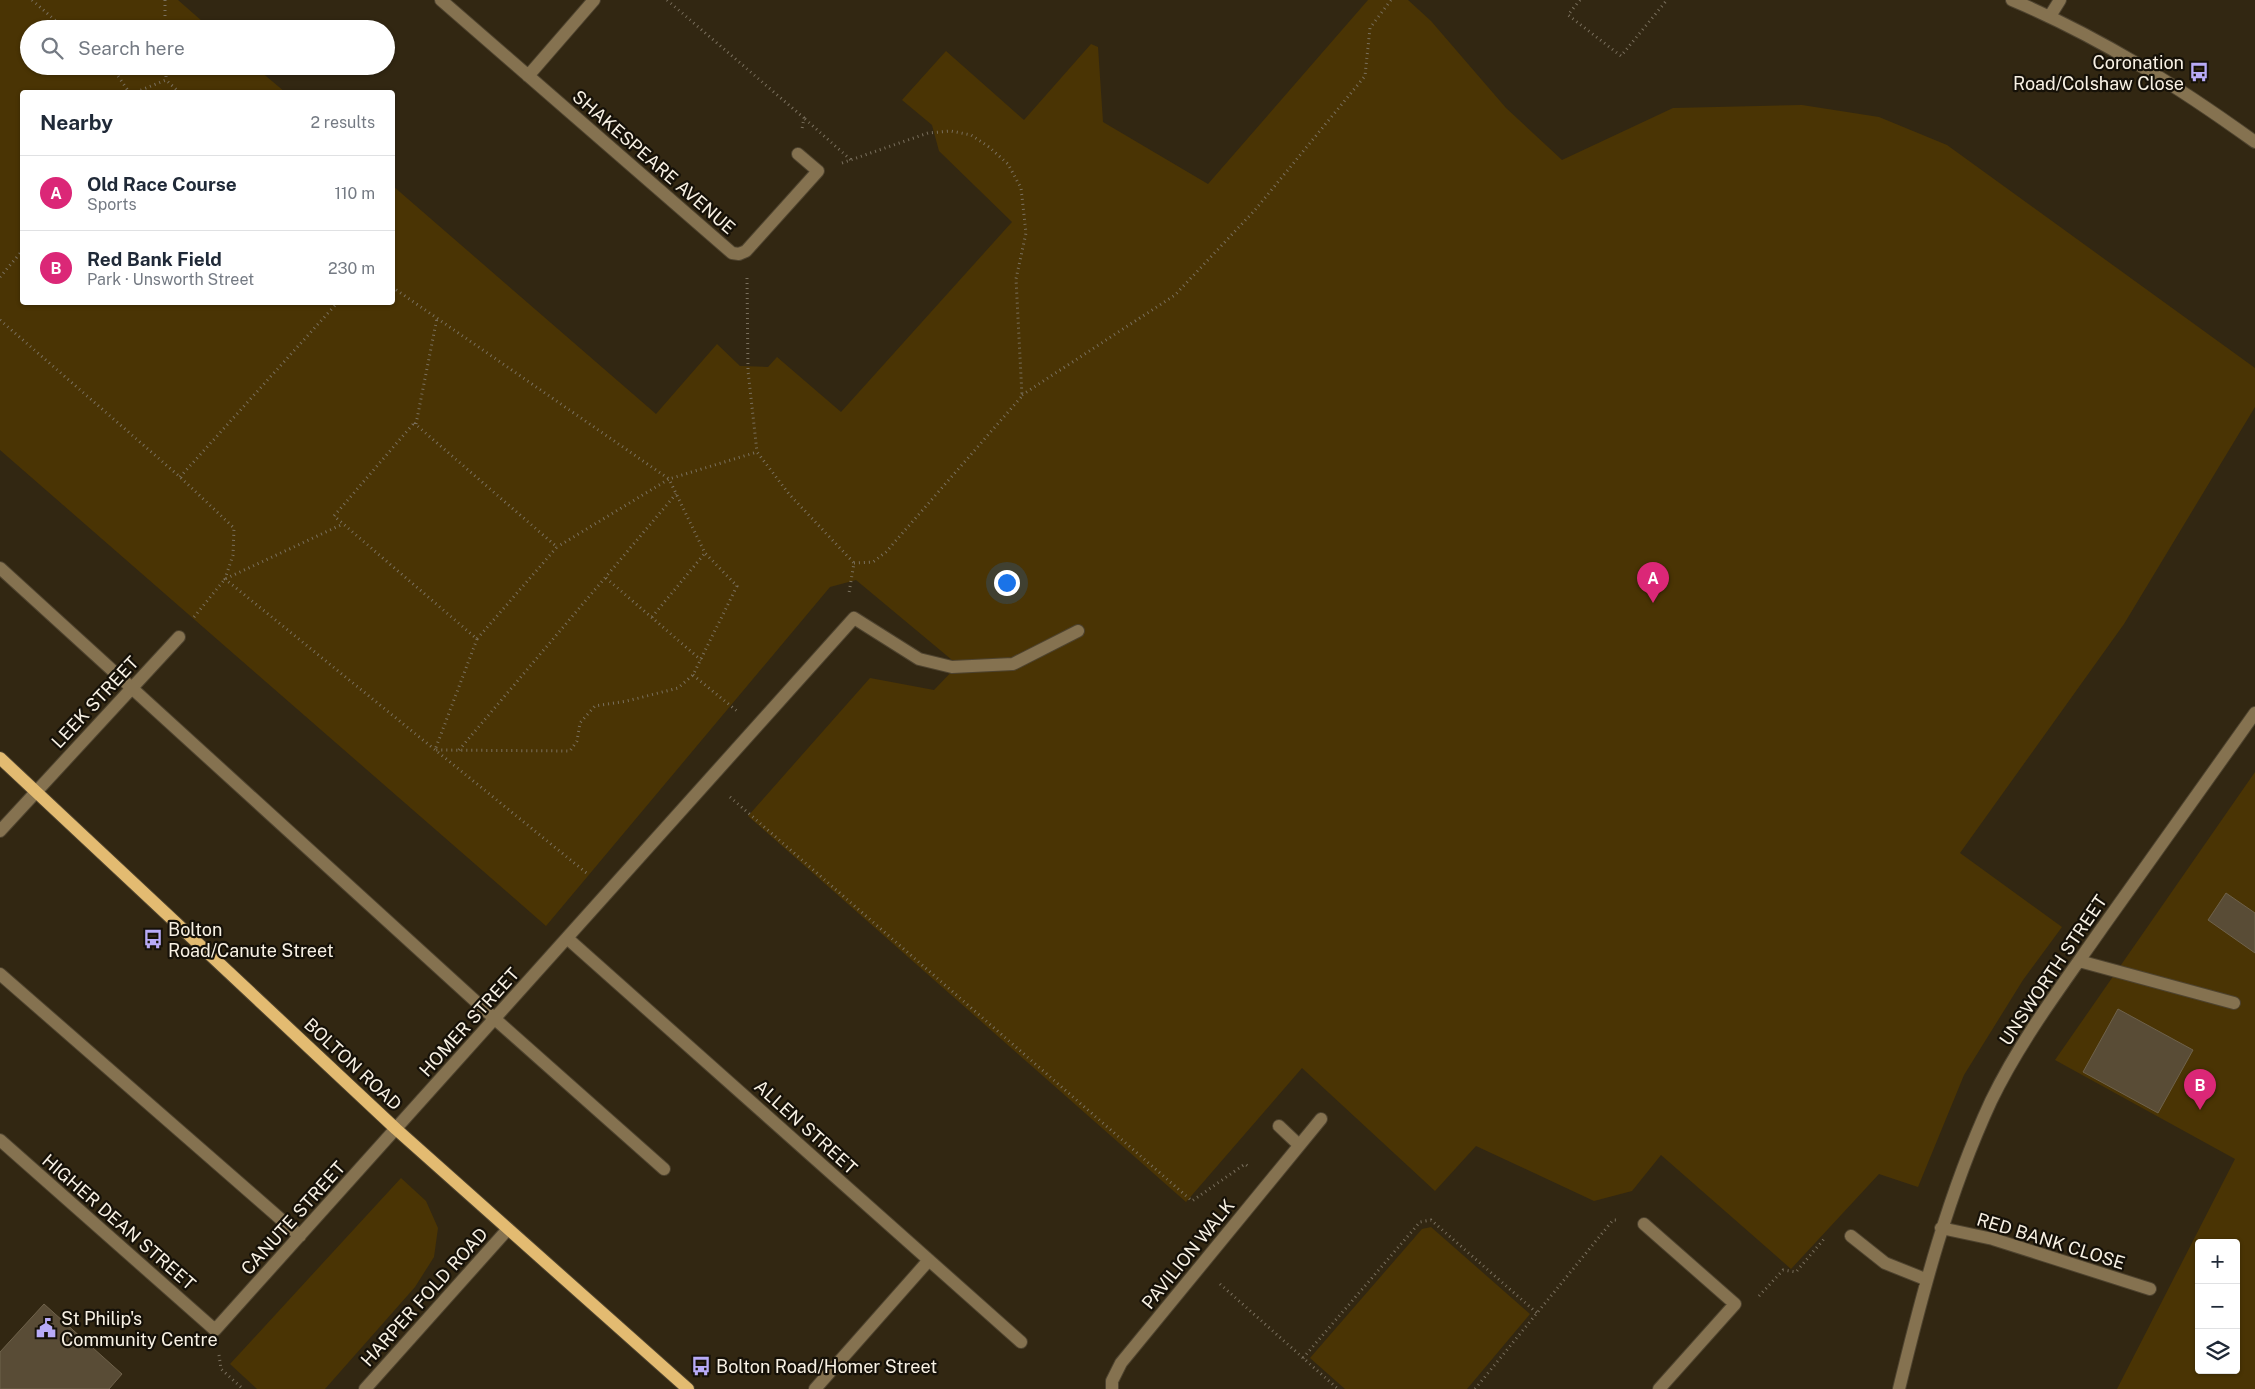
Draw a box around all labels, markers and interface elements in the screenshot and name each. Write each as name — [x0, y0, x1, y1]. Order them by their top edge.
search box — [20, 20, 395, 75]
icon: search — [38, 34, 66, 62]
text: Search here — [78, 37, 185, 59]
place label: Coronation Road/Colshaw Close — [2013, 52, 2184, 94]
bus stop icon: Coronation Road/Colshaw Close — [2188, 61, 2210, 83]
street label: SHAKESPEARE AVENUE — [568, 86, 740, 238]
text: Nearby — [40, 110, 113, 135]
text: 2 results — [310, 113, 375, 132]
text: Old Race Course — [87, 173, 237, 195]
text: A — [50, 184, 62, 203]
text: 110 m — [334, 184, 375, 203]
text: Sports — [87, 195, 137, 214]
text: Red Bank Field — [87, 248, 222, 270]
text: B — [51, 259, 61, 278]
text: 230 m — [328, 259, 375, 278]
text: Park · Unsworth Street — [87, 270, 254, 289]
pin: A — [1637, 562, 1669, 603]
your location — [994, 570, 1020, 596]
street label: LEEK STREET — [47, 652, 143, 752]
street label: UNSWORTH STREET — [1995, 891, 2111, 1049]
place label: Bolton Road/Canute Street — [168, 919, 334, 961]
bus stop icon: Bolton Road/Canute Street — [142, 928, 164, 950]
street label: HOMER STREET — [415, 963, 523, 1081]
street label: BOLTON ROAD — [300, 1014, 406, 1114]
pin: B — [2184, 1069, 2216, 1110]
street label: ALLEN STREET — [750, 1075, 862, 1179]
street label: HIGHER DEAN STREET — [38, 1150, 200, 1294]
street label: CANUTE STREET — [237, 1157, 350, 1279]
street label: PAVILION WALK — [1137, 1195, 1239, 1313]
street label: RED BANK CLOSE — [1974, 1208, 2128, 1274]
street label: HARPER FOLD ROAD — [356, 1223, 492, 1371]
map controls — [2195, 1239, 2240, 1374]
button: + — [2195, 1239, 2240, 1284]
button: − — [2195, 1284, 2240, 1329]
place label: St Philip's Community Centre — [61, 1308, 218, 1350]
public building icon: St Philip's Community Centre — [35, 1317, 57, 1339]
button: layers — [2195, 1329, 2240, 1374]
bus stop icon: Bolton Road/Homer Street — [690, 1355, 712, 1377]
place label: Bolton Road/Homer Street — [716, 1356, 937, 1377]

